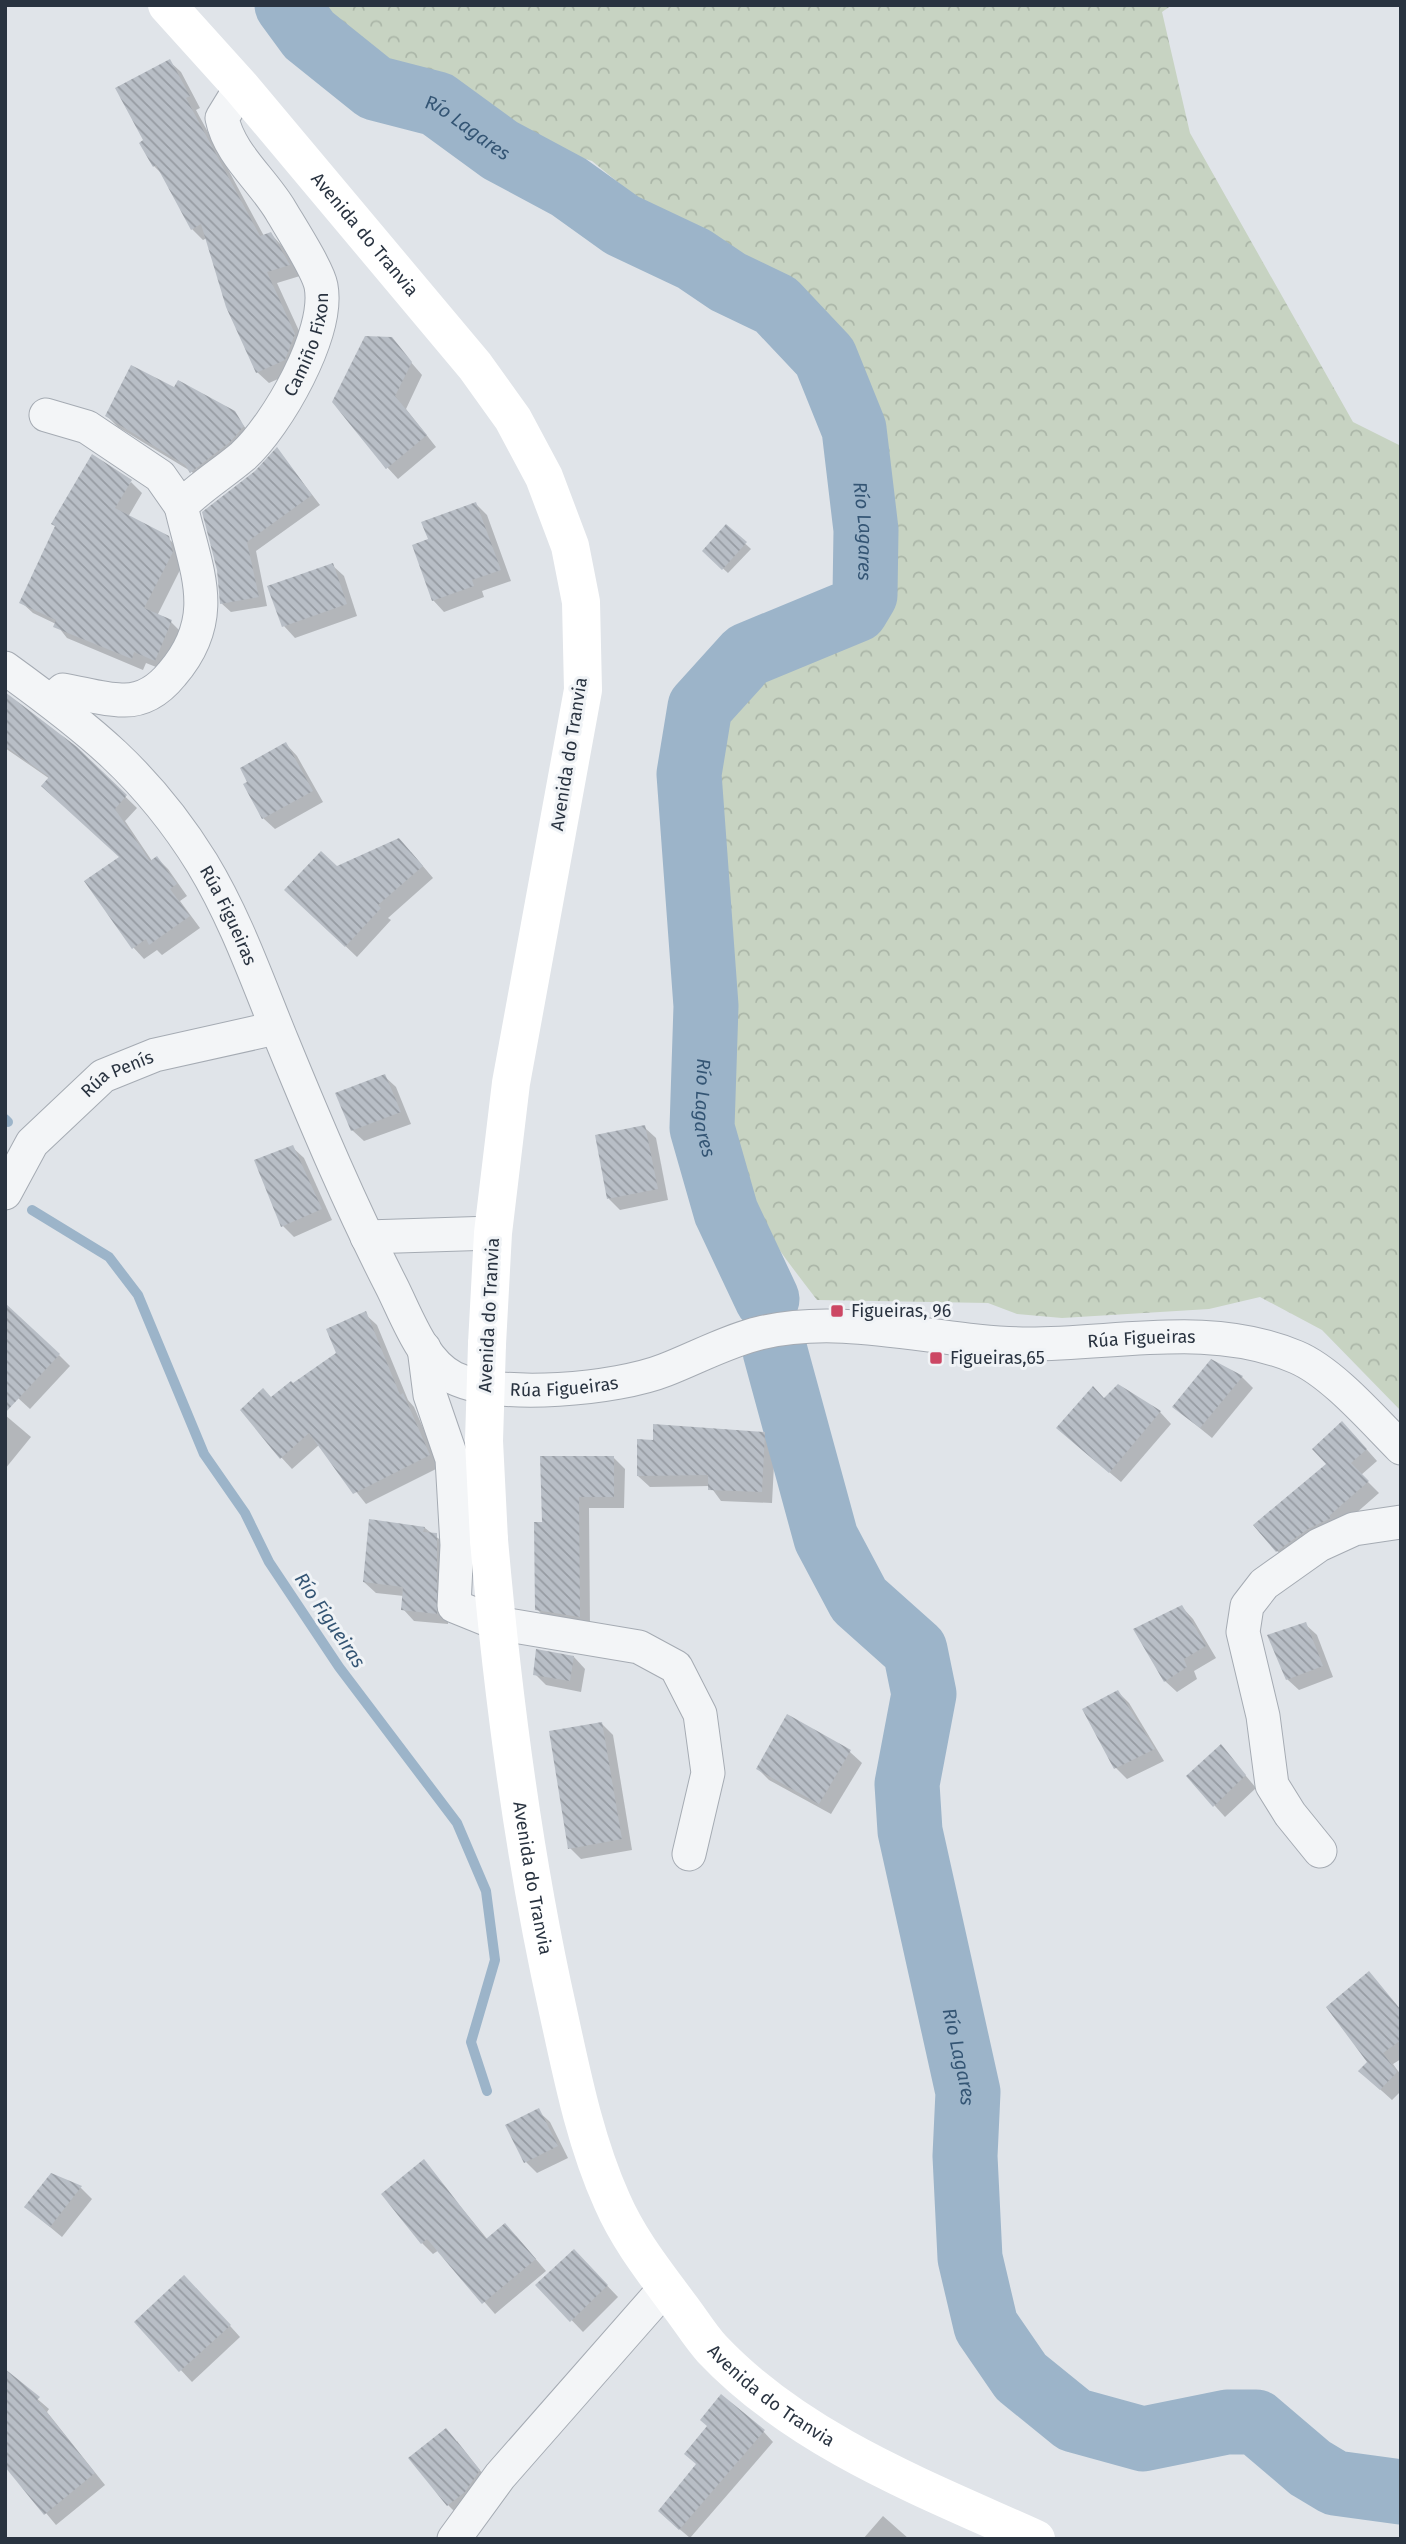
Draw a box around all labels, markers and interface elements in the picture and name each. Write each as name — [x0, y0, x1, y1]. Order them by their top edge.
water label: Río Lagares — [423, 90, 514, 165]
street label: Avenida do Tranvia — [306, 168, 423, 301]
street label: Camiño Fixon — [279, 292, 333, 400]
water label: Río Lagares — [849, 480, 878, 581]
street label: Avenida do Tranvia — [546, 676, 592, 832]
street label: Rúa Figueiras — [195, 861, 261, 968]
street label: Rúa Penís — [76, 1046, 157, 1102]
water label: Río Lagares — [690, 1058, 721, 1160]
street label: Avenida do Tranvia — [474, 1237, 504, 1393]
place label: Figueiras, 96 — [851, 1300, 951, 1322]
marker: Figueiras, 96 — [829, 1303, 845, 1319]
street label: Rúa Figueiras — [1087, 1326, 1196, 1353]
place label: Figueiras,65 — [950, 1347, 1045, 1369]
marker: Figueiras,65 — [928, 1350, 944, 1366]
street label: Rúa Figueiras — [509, 1372, 620, 1401]
water label: Río Figueiras — [290, 1568, 370, 1672]
street label: Avenida do Tranvia — [508, 1800, 557, 1957]
water label: Río Lagares — [938, 2006, 980, 2106]
street label: Avenida do Tranvia — [703, 2340, 839, 2452]

